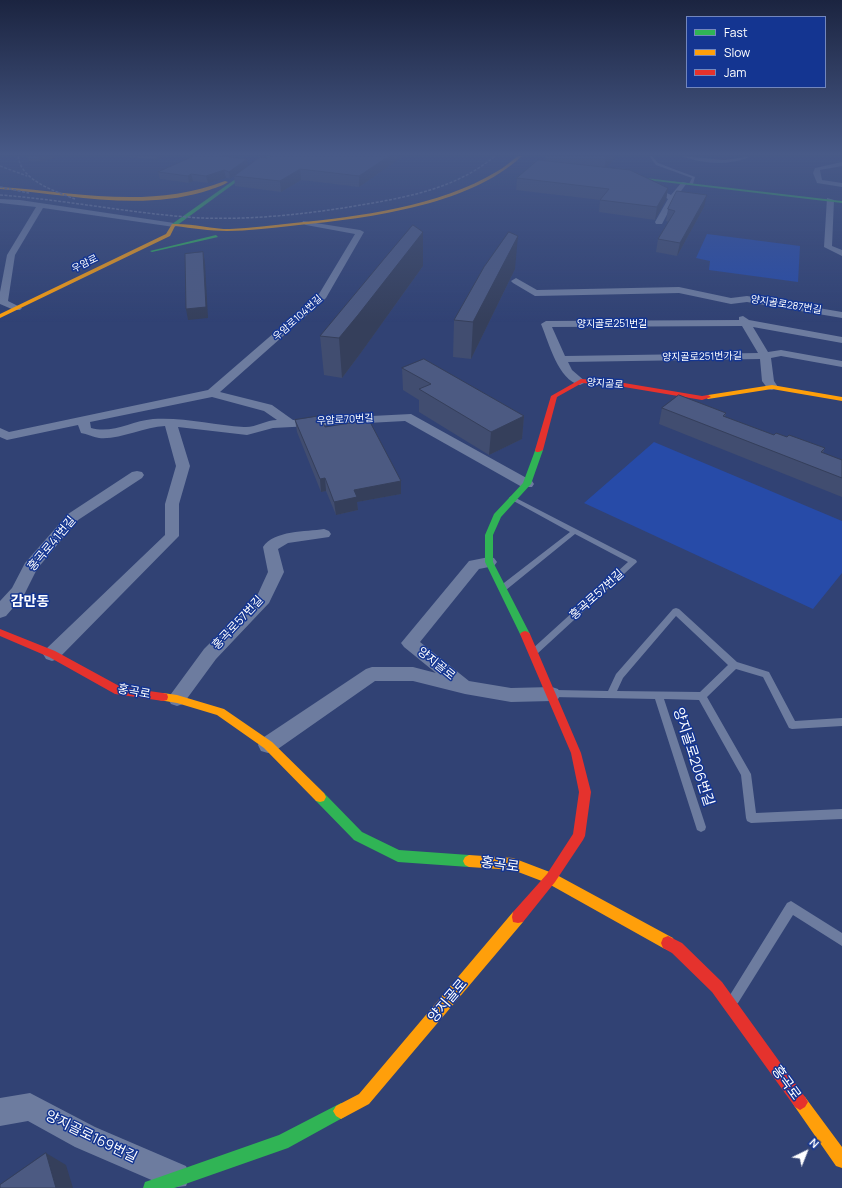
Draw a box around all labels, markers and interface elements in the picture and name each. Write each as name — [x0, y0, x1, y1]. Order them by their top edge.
legend — [686, 16, 826, 88]
text: Fast — [724, 24, 748, 41]
text: Slow — [724, 44, 750, 61]
text: Jam — [724, 64, 746, 81]
street label: 우암로 — [70, 253, 100, 275]
street label: 우암로104번길 — [271, 293, 325, 343]
street label: 양지골로287번길 — [750, 293, 822, 317]
street label: 양지골로251번길 — [577, 318, 647, 330]
street label: 양지골로251번가길 — [662, 350, 742, 364]
street label: 양지골로 — [586, 376, 624, 392]
street label: 우암로70번길 — [316, 413, 374, 427]
street label: 홍곡로41번길 — [25, 514, 79, 574]
street label: 홍곡로57번길 — [567, 567, 627, 623]
street label: 홍곡로57번길 — [209, 593, 267, 653]
district label: 감만동 — [11, 594, 49, 610]
street label: 양지골로 — [414, 645, 458, 683]
street label: 홍곡로 — [116, 682, 152, 702]
street label: 양지골로206번길 — [669, 706, 717, 808]
street label: 홍곡로 — [480, 854, 520, 876]
street label: 양지골로 — [425, 976, 471, 1026]
street label: 홍곡로 — [768, 1062, 804, 1104]
street label: 양지골로169번길 — [42, 1108, 140, 1166]
north arrow — [786, 1132, 826, 1172]
text: N — [807, 1135, 823, 1151]

